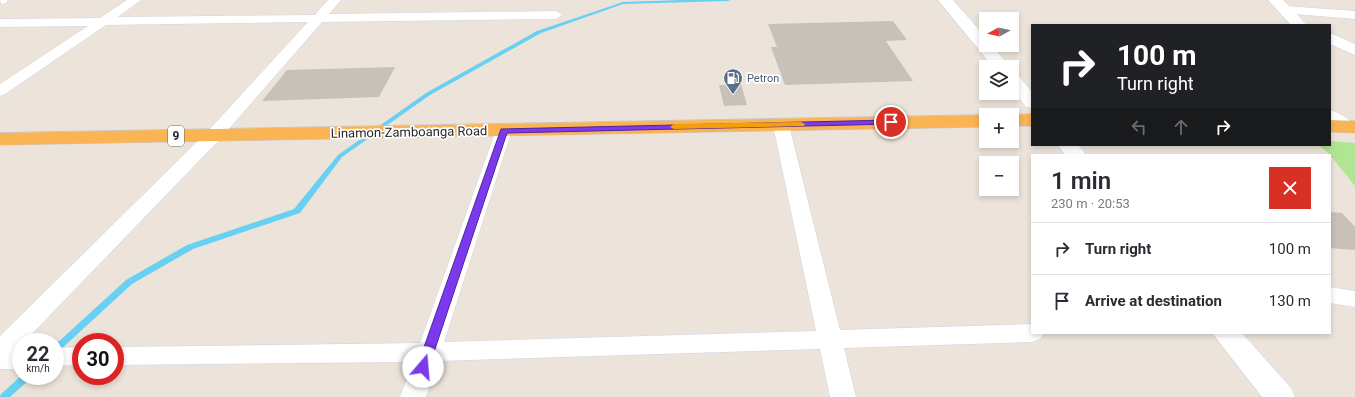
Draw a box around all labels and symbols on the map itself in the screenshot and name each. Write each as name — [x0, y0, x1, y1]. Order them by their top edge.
north arrow — [979, 12, 1019, 52]
fuel station icon: Petron — [722, 67, 744, 95]
place label: Petron — [747, 72, 779, 85]
pin — [874, 105, 908, 139]
street label: Linamon-Zamboanga Road — [331, 123, 487, 141]
road number: 9 — [168, 126, 184, 146]
speed limit sign: 30 — [72, 333, 124, 385]
position arrow — [402, 346, 444, 388]

